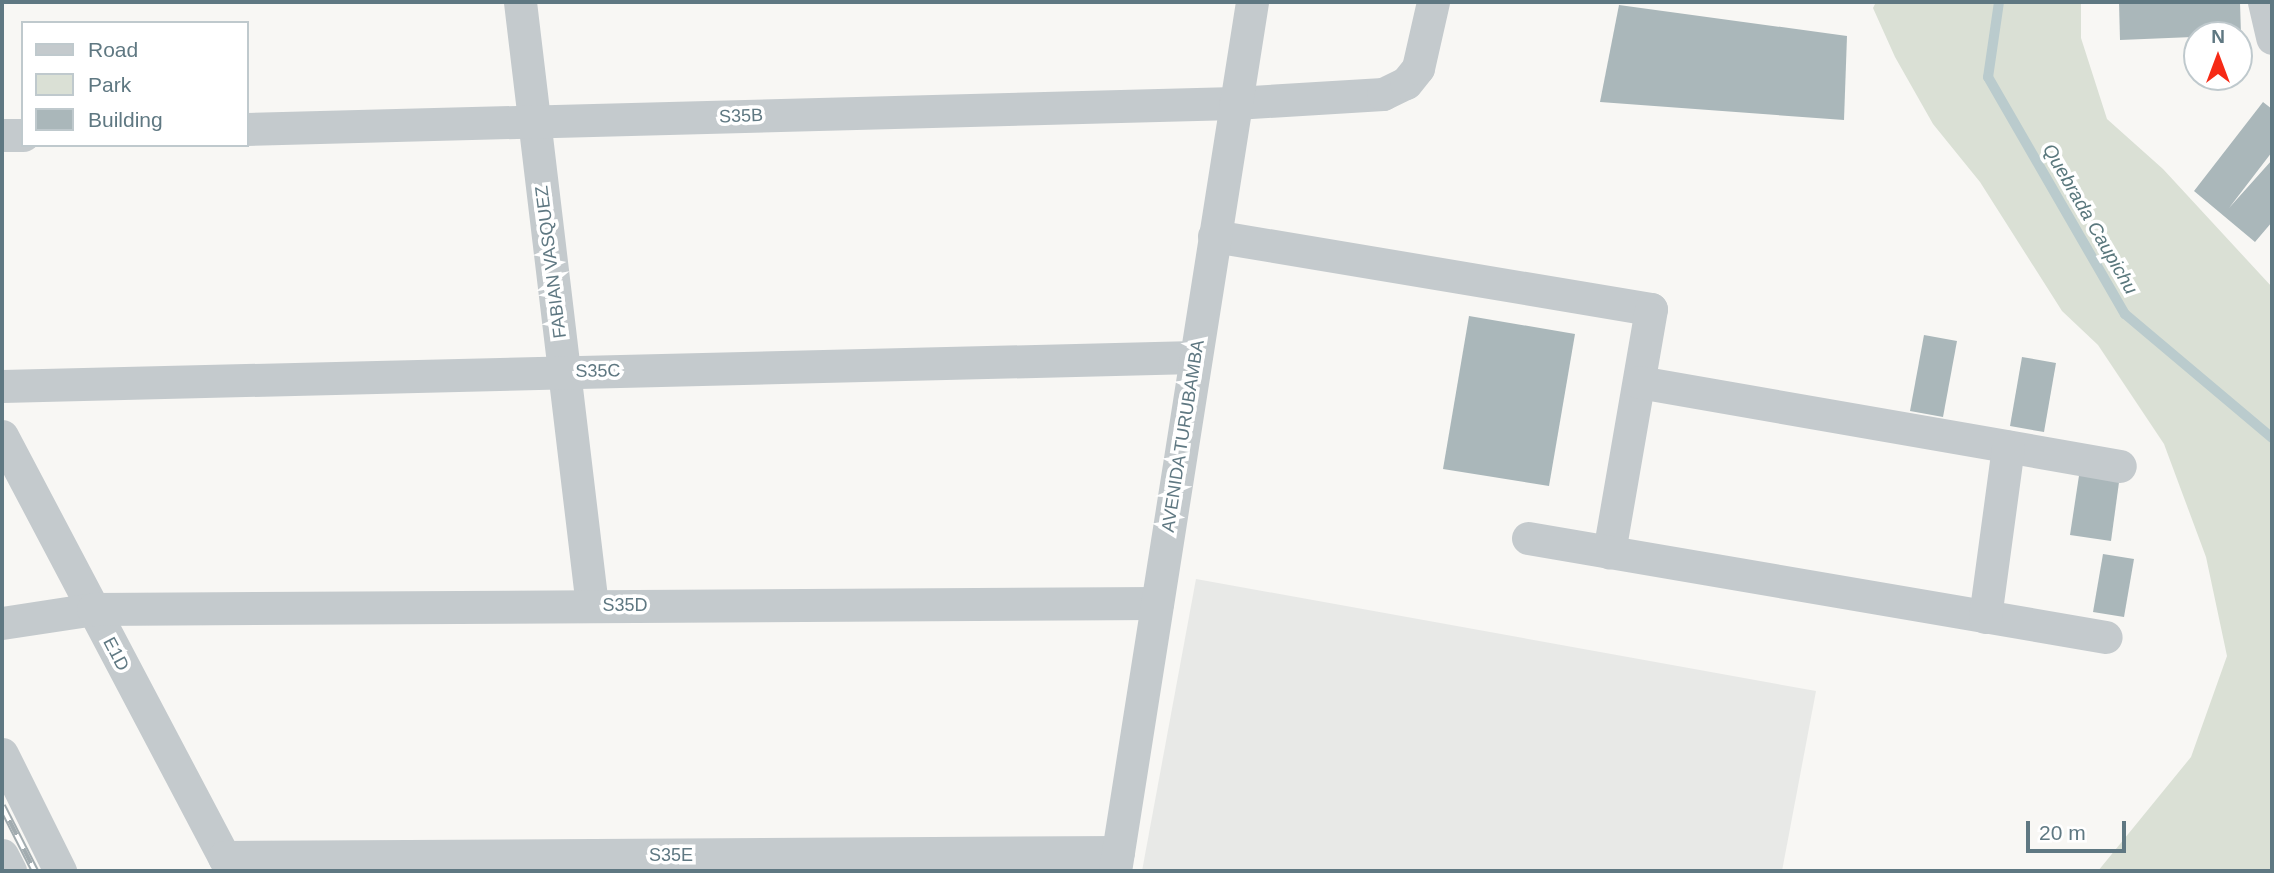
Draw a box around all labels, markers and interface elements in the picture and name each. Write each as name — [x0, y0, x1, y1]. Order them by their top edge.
legend — [21, 21, 248, 147]
north arrow — [2183, 21, 2253, 91]
text: N — [2211, 26, 2225, 47]
text: Road — [88, 38, 138, 61]
text: Park — [88, 73, 131, 96]
street label: S35B — [719, 104, 763, 128]
text: Building — [88, 108, 163, 131]
water label: Quebrada Caupichu — [2038, 140, 2142, 298]
street label: FABIAN VASQUEZ — [531, 184, 571, 340]
street label: AVENIDA TURUBAMBA — [1157, 338, 1209, 534]
street label: S35C — [575, 360, 621, 382]
street label: S35D — [602, 594, 648, 616]
street label: E1D — [98, 633, 134, 675]
scale bar — [2029, 806, 2129, 850]
text: 20 m — [2039, 821, 2086, 844]
street label: S35E — [649, 844, 693, 866]

